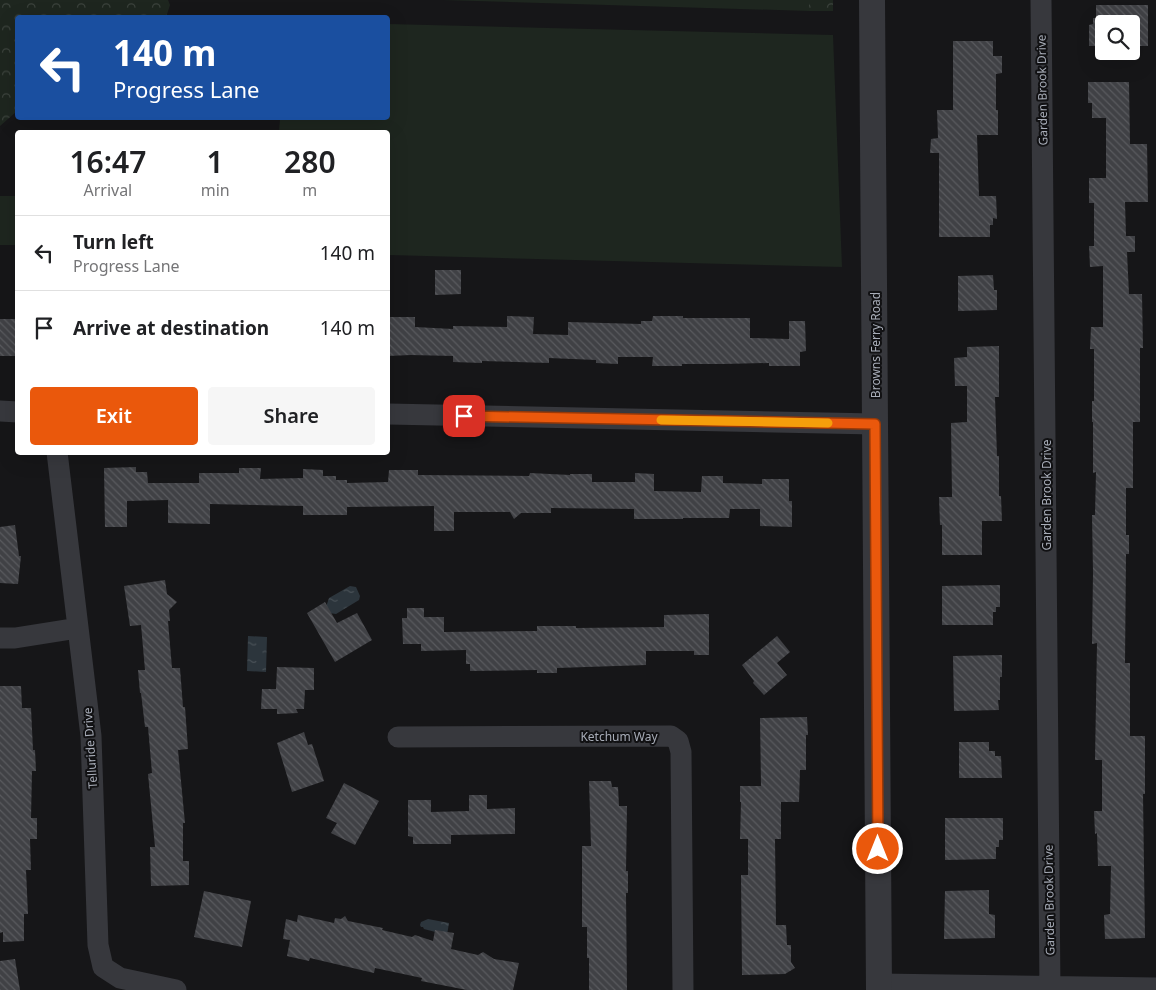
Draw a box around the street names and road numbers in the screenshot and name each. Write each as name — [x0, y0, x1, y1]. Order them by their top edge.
street label: Garden Brook Drive — [1033, 34, 1051, 146]
street label: Browns Ferry Road — [867, 292, 884, 398]
street label: Garden Brook Drive — [1038, 439, 1055, 551]
street label: Telluride Drive — [79, 707, 101, 789]
street label: Ketchum Way — [580, 728, 658, 745]
street label: Garden Brook Drive — [1040, 844, 1058, 956]

